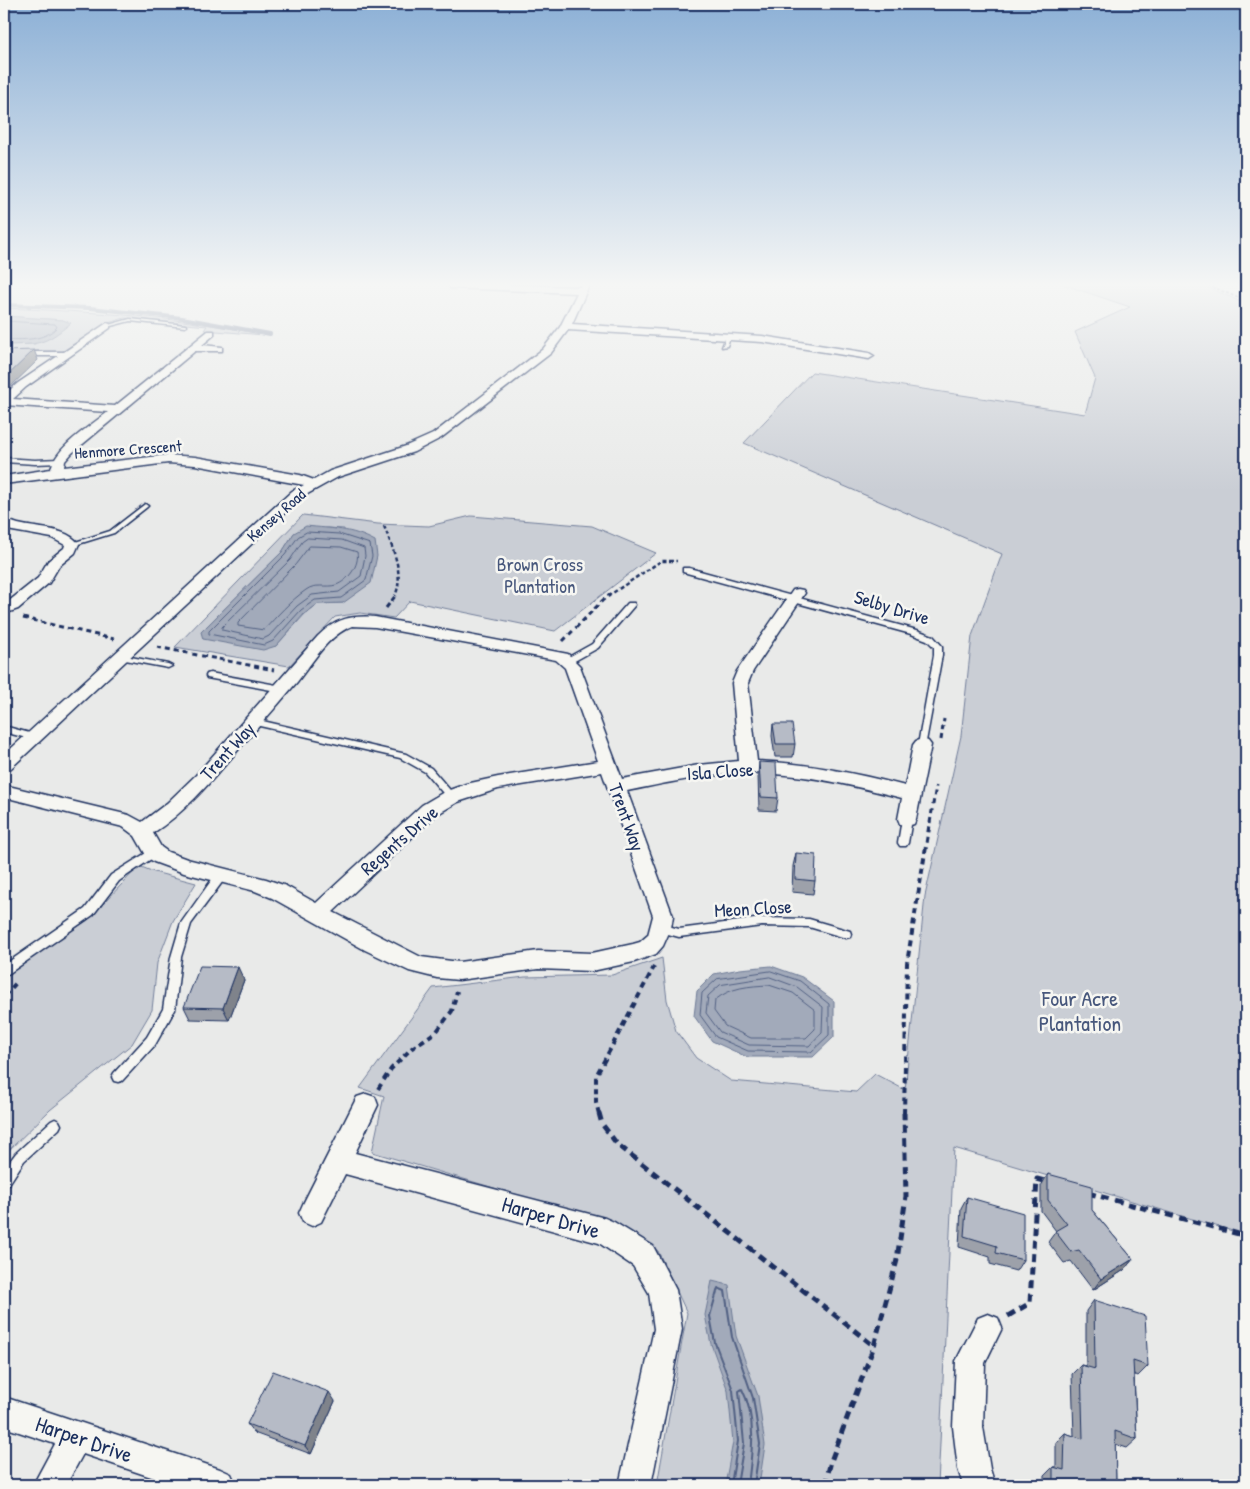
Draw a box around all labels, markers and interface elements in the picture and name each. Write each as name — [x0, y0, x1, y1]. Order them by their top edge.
street label: Henmore Crescent — [74, 434, 183, 464]
street label: Kensey Road — [242, 483, 310, 547]
park label: Brown Cross Plantation — [497, 551, 583, 599]
street label: Selby Drive — [851, 583, 933, 631]
street label: Trent Way — [194, 716, 260, 786]
street label: Isla Close — [686, 756, 755, 786]
street label: Trent Way — [603, 779, 651, 855]
street label: Regents Drive — [355, 799, 444, 881]
street label: Meon Close — [714, 893, 793, 923]
park label: Four Acre Plantation — [1039, 983, 1121, 1038]
street label: Harper Drive — [499, 1189, 604, 1245]
street label: Harper Drive — [32, 1408, 137, 1470]

